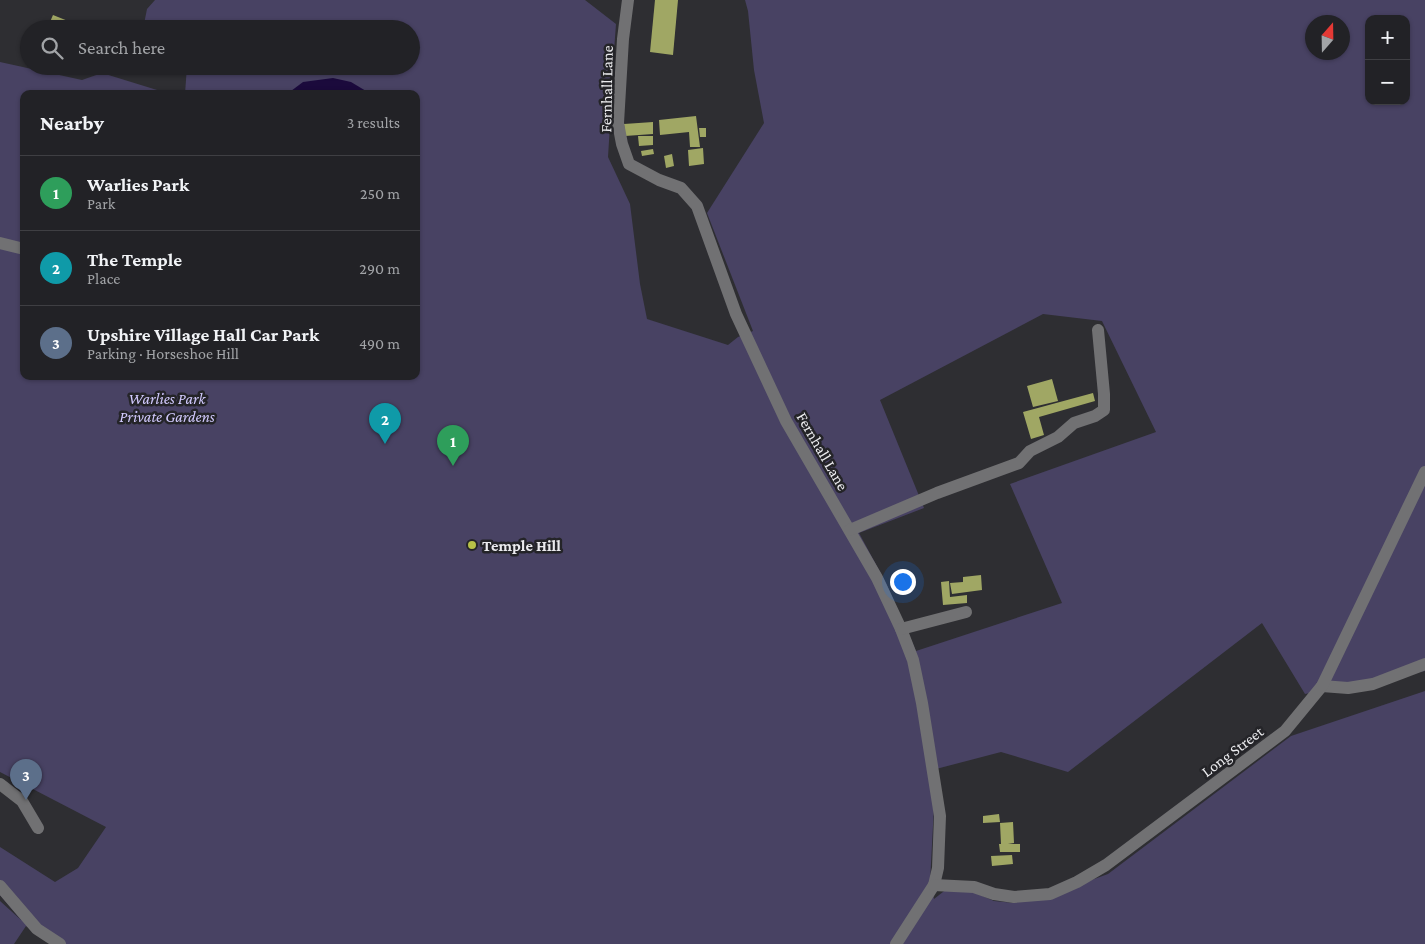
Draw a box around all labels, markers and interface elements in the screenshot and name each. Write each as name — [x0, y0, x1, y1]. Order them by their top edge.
north arrow — [1305, 15, 1350, 60]
map controls — [1365, 15, 1410, 105]
button: + — [1365, 15, 1410, 60]
search box — [20, 20, 420, 75]
icon: search — [38, 34, 66, 62]
text: Search here — [78, 37, 165, 58]
street label: Fernhall Lane — [597, 45, 616, 133]
button: − — [1365, 60, 1410, 105]
text: Nearby — [40, 111, 104, 135]
text: 3 results — [347, 114, 400, 131]
text: Warlies Park — [87, 174, 189, 195]
text: 1 — [53, 185, 59, 202]
text: 250 m — [360, 185, 400, 202]
text: Park — [87, 195, 115, 212]
text: The Temple — [87, 249, 182, 270]
text: 2 — [52, 260, 60, 277]
text: 290 m — [359, 260, 400, 277]
text: Place — [87, 270, 120, 287]
text: Upshire Village Hall Car Park — [87, 324, 319, 345]
text: 3 — [52, 335, 60, 352]
text: 490 m — [359, 335, 400, 352]
text: Parking · Horseshoe Hill — [87, 345, 239, 362]
park label: Warlies Park Private Gardens — [119, 390, 215, 425]
pin: 2 — [369, 403, 401, 444]
street label: Fernhall Lane — [793, 409, 852, 493]
pin: 1 — [437, 425, 469, 466]
place label: Temple Hill — [482, 537, 561, 554]
marker: Temple Hill — [466, 539, 478, 551]
your location — [890, 569, 916, 595]
street label: Long Street — [1198, 722, 1268, 781]
pin: 3 — [10, 759, 42, 800]

